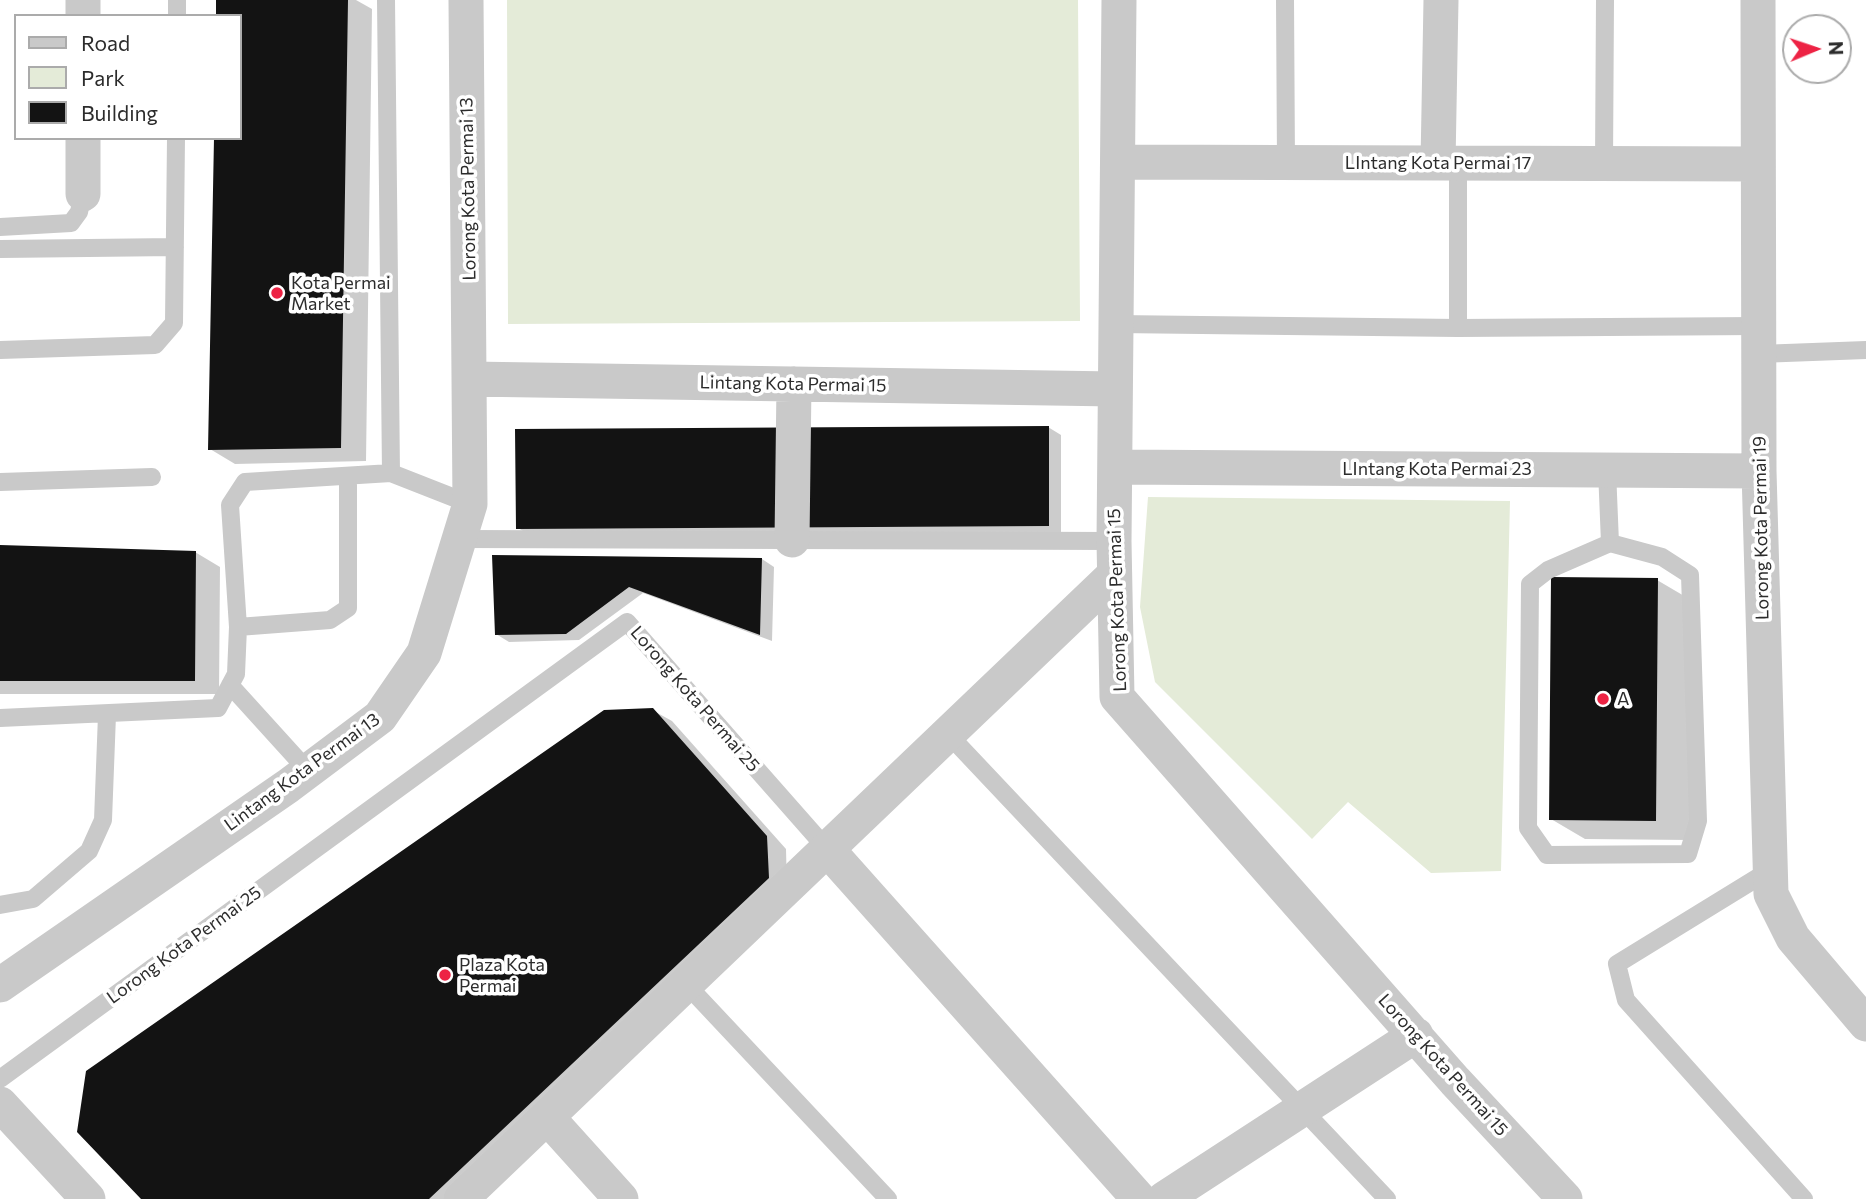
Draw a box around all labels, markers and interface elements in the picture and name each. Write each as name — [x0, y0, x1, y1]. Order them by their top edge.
legend — [14, 14, 242, 140]
north arrow — [1782, 14, 1852, 84]
text: Road — [81, 30, 130, 55]
text: N — [1825, 41, 1848, 56]
text: Park — [81, 65, 125, 90]
street label: Lorong Kota Permai 13 — [456, 97, 480, 281]
text: Building — [81, 100, 158, 125]
street label: LIntang Kota Permai 17 — [1345, 152, 1531, 174]
place label: Kota Permai Market — [291, 272, 391, 314]
marker: Kota Permai Market — [269, 285, 285, 301]
street label: Lintang Kota Permai 15 — [699, 372, 887, 396]
street label: Lorong Kota Permai 19 — [1749, 436, 1773, 620]
street label: LIntang Kota Permai 23 — [1342, 458, 1532, 480]
street label: Lorong Kota Permai 15 — [1103, 508, 1131, 692]
street label: Lorong Kota Permai 25 — [626, 622, 764, 776]
place label: A — [1617, 688, 1629, 710]
marker: A — [1595, 691, 1611, 707]
street label: Lintang Kota Permai 13 — [220, 708, 384, 836]
street label: Lorong Kota Permai 25 — [103, 882, 265, 1008]
place label: Plaza Kota Permai — [459, 954, 545, 996]
marker: Plaza Kota Permai — [437, 967, 453, 983]
street label: Lorong Kota Permai 15 — [1374, 990, 1512, 1140]

